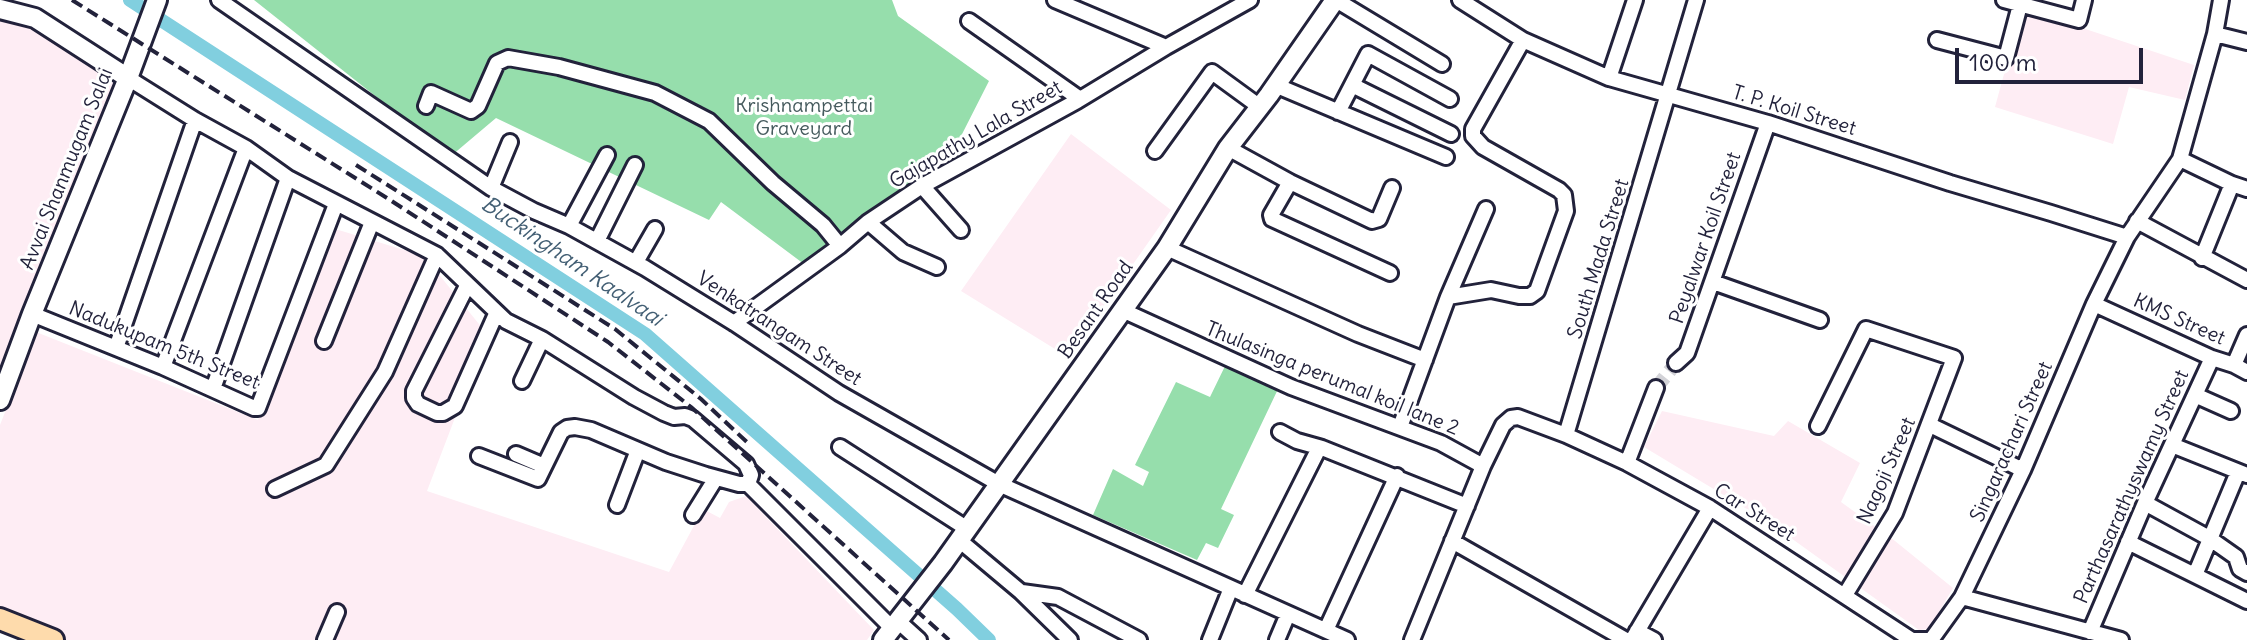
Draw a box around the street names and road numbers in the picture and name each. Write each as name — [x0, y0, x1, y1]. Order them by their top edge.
street label: Avvai Shanmugam Salai — [16, 65, 118, 273]
street label: Gajapathy Lala Street — [886, 76, 1066, 194]
street label: T. P. Koil Street — [1729, 81, 1859, 141]
street label: Peyalwar Koil Street — [1665, 149, 1747, 327]
street label: South Mada Street — [1563, 176, 1635, 342]
street label: Besant Road — [1053, 256, 1139, 364]
street label: Venkatrangam Street — [692, 267, 866, 391]
street label: KMS Street — [2129, 289, 2229, 351]
street label: Nadukupam 5th Street — [65, 297, 263, 395]
street label: Thulasinga perumal koil lane 2 — [1202, 317, 1462, 441]
street label: Singarachari Street — [1966, 358, 2058, 526]
street label: Parthasarathyswamy Street — [2069, 366, 2195, 608]
street label: Nagoji Street — [1853, 414, 1921, 528]
street label: Car Street — [1709, 479, 1799, 547]

